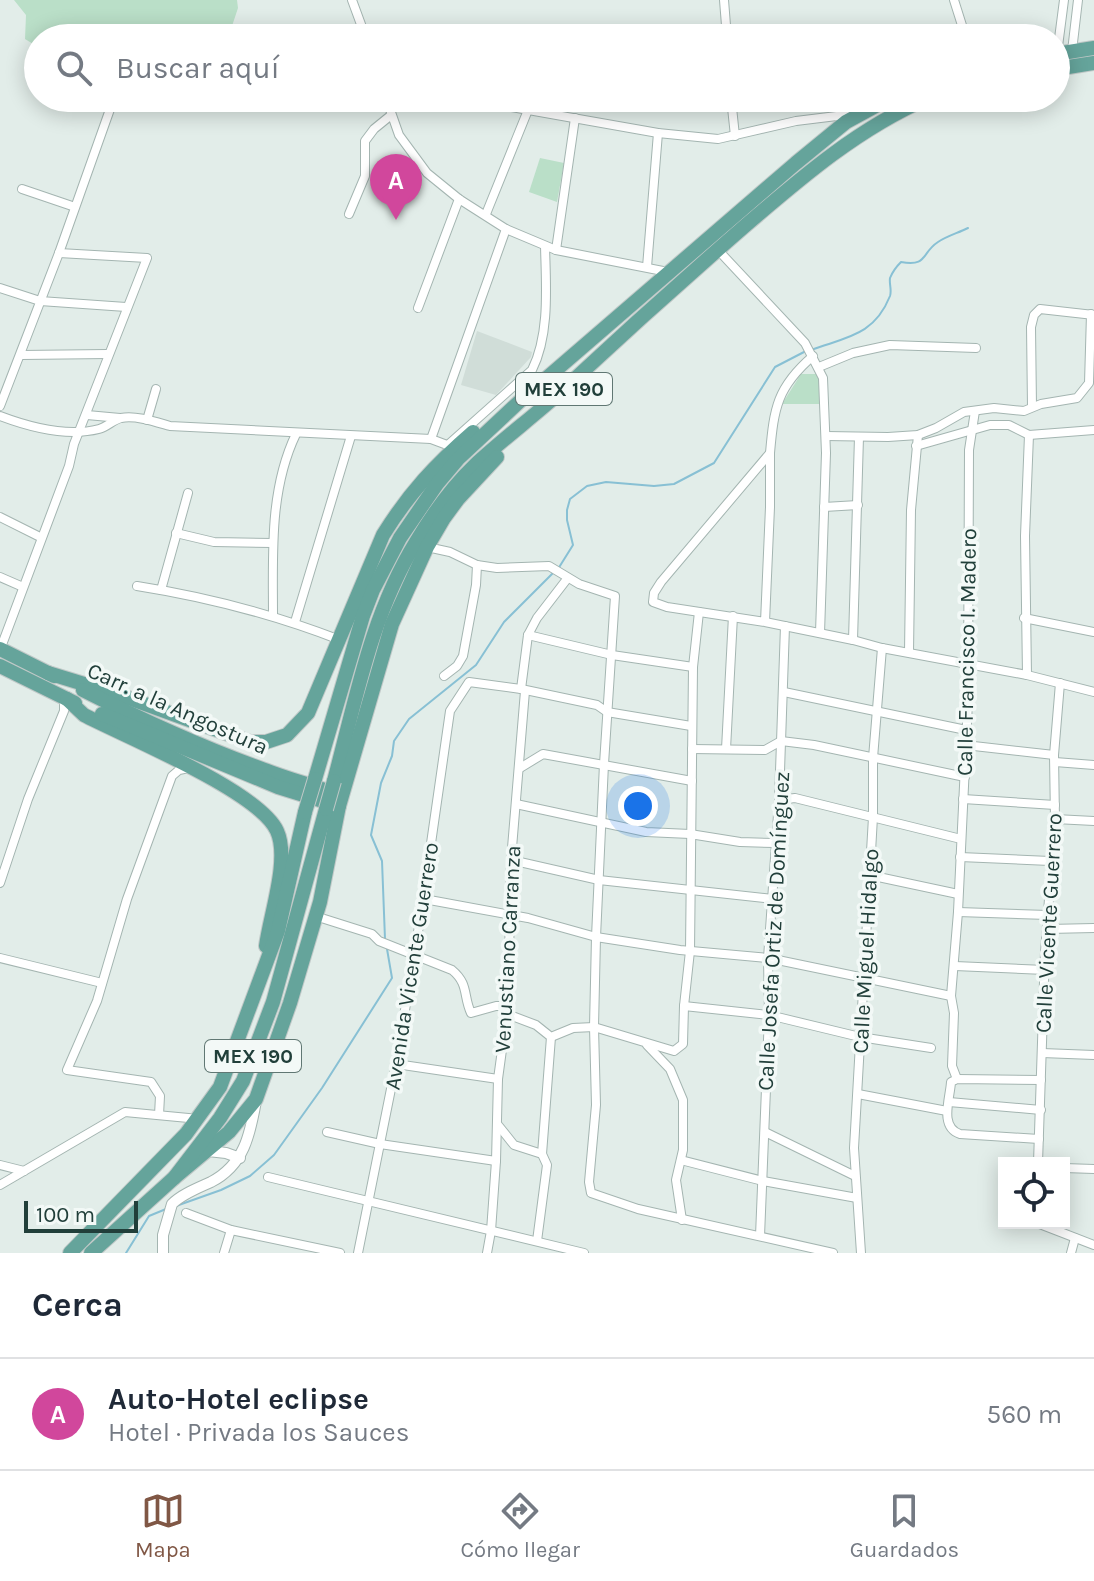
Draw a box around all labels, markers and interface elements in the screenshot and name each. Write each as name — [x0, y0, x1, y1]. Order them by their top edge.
search box — [24, 24, 1070, 112]
icon: search — [52, 46, 96, 90]
text: Buscar aquí — [116, 50, 280, 86]
pin: A — [370, 154, 422, 220]
road number: MEX 190 — [516, 373, 612, 405]
street label: Calle Francisco I. Madero — [952, 528, 982, 776]
street label: Carr. a la Angostura — [83, 657, 272, 760]
street label: Calle Josefa Ortiz de Domínguez — [753, 771, 795, 1091]
your location — [618, 786, 658, 826]
street label: Calle Vicente Guerrero — [1030, 812, 1068, 1034]
street label: Avenida Vicente Guerrero — [380, 840, 444, 1092]
street label: Venustiano Carranza — [490, 844, 526, 1054]
street label: Calle Miguel Hidalgo — [848, 848, 884, 1054]
road number: MEX 190 — [205, 1040, 301, 1072]
map controls — [998, 1157, 1070, 1229]
button: locate — [998, 1157, 1070, 1229]
scale bar — [24, 1197, 138, 1233]
text: 100 m — [36, 1202, 95, 1228]
text: Cerca — [32, 1285, 123, 1325]
text: Auto-Hotel eclipse — [108, 1381, 369, 1417]
text: A — [50, 1399, 66, 1430]
text: 560 m — [987, 1399, 1062, 1430]
text: Hotel · Privada los Sauces — [108, 1417, 409, 1448]
tab: Mapa — [135, 1489, 191, 1563]
tab: Cómo llegar — [460, 1489, 580, 1563]
tab: Guardados — [850, 1489, 959, 1563]

